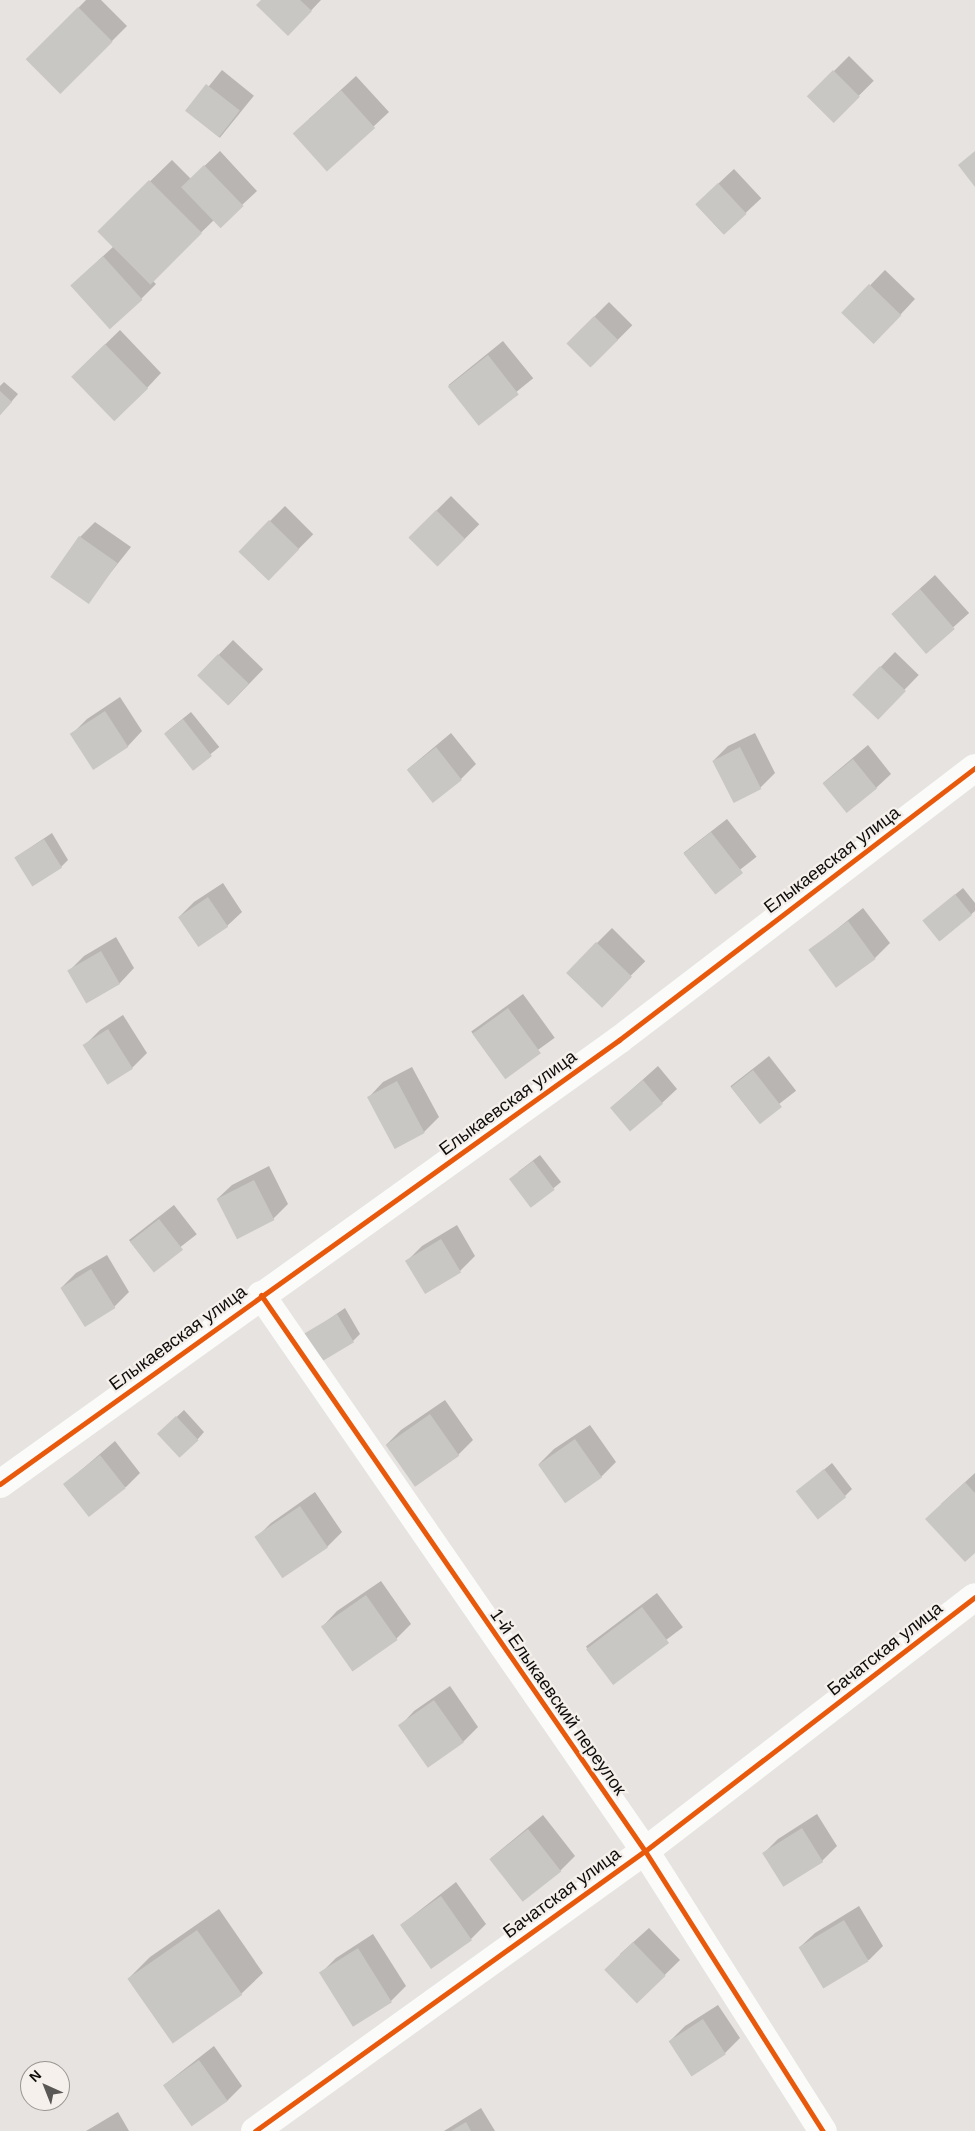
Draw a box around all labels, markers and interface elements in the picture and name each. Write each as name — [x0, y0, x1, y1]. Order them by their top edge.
street label: Елыкаевская улица — [760, 802, 904, 918]
street label: Елыкаевская улица — [435, 1046, 581, 1160]
street label: Елыкаевская улица — [105, 1281, 251, 1395]
street label: Бачатская улица — [823, 1597, 947, 1701]
street label: 1-й Елыкаевский переулок — [485, 1605, 631, 1799]
street label: Бачатская улица — [499, 1843, 625, 1943]
north arrow — [20, 2061, 70, 2111]
text: N — [26, 2067, 44, 2085]

